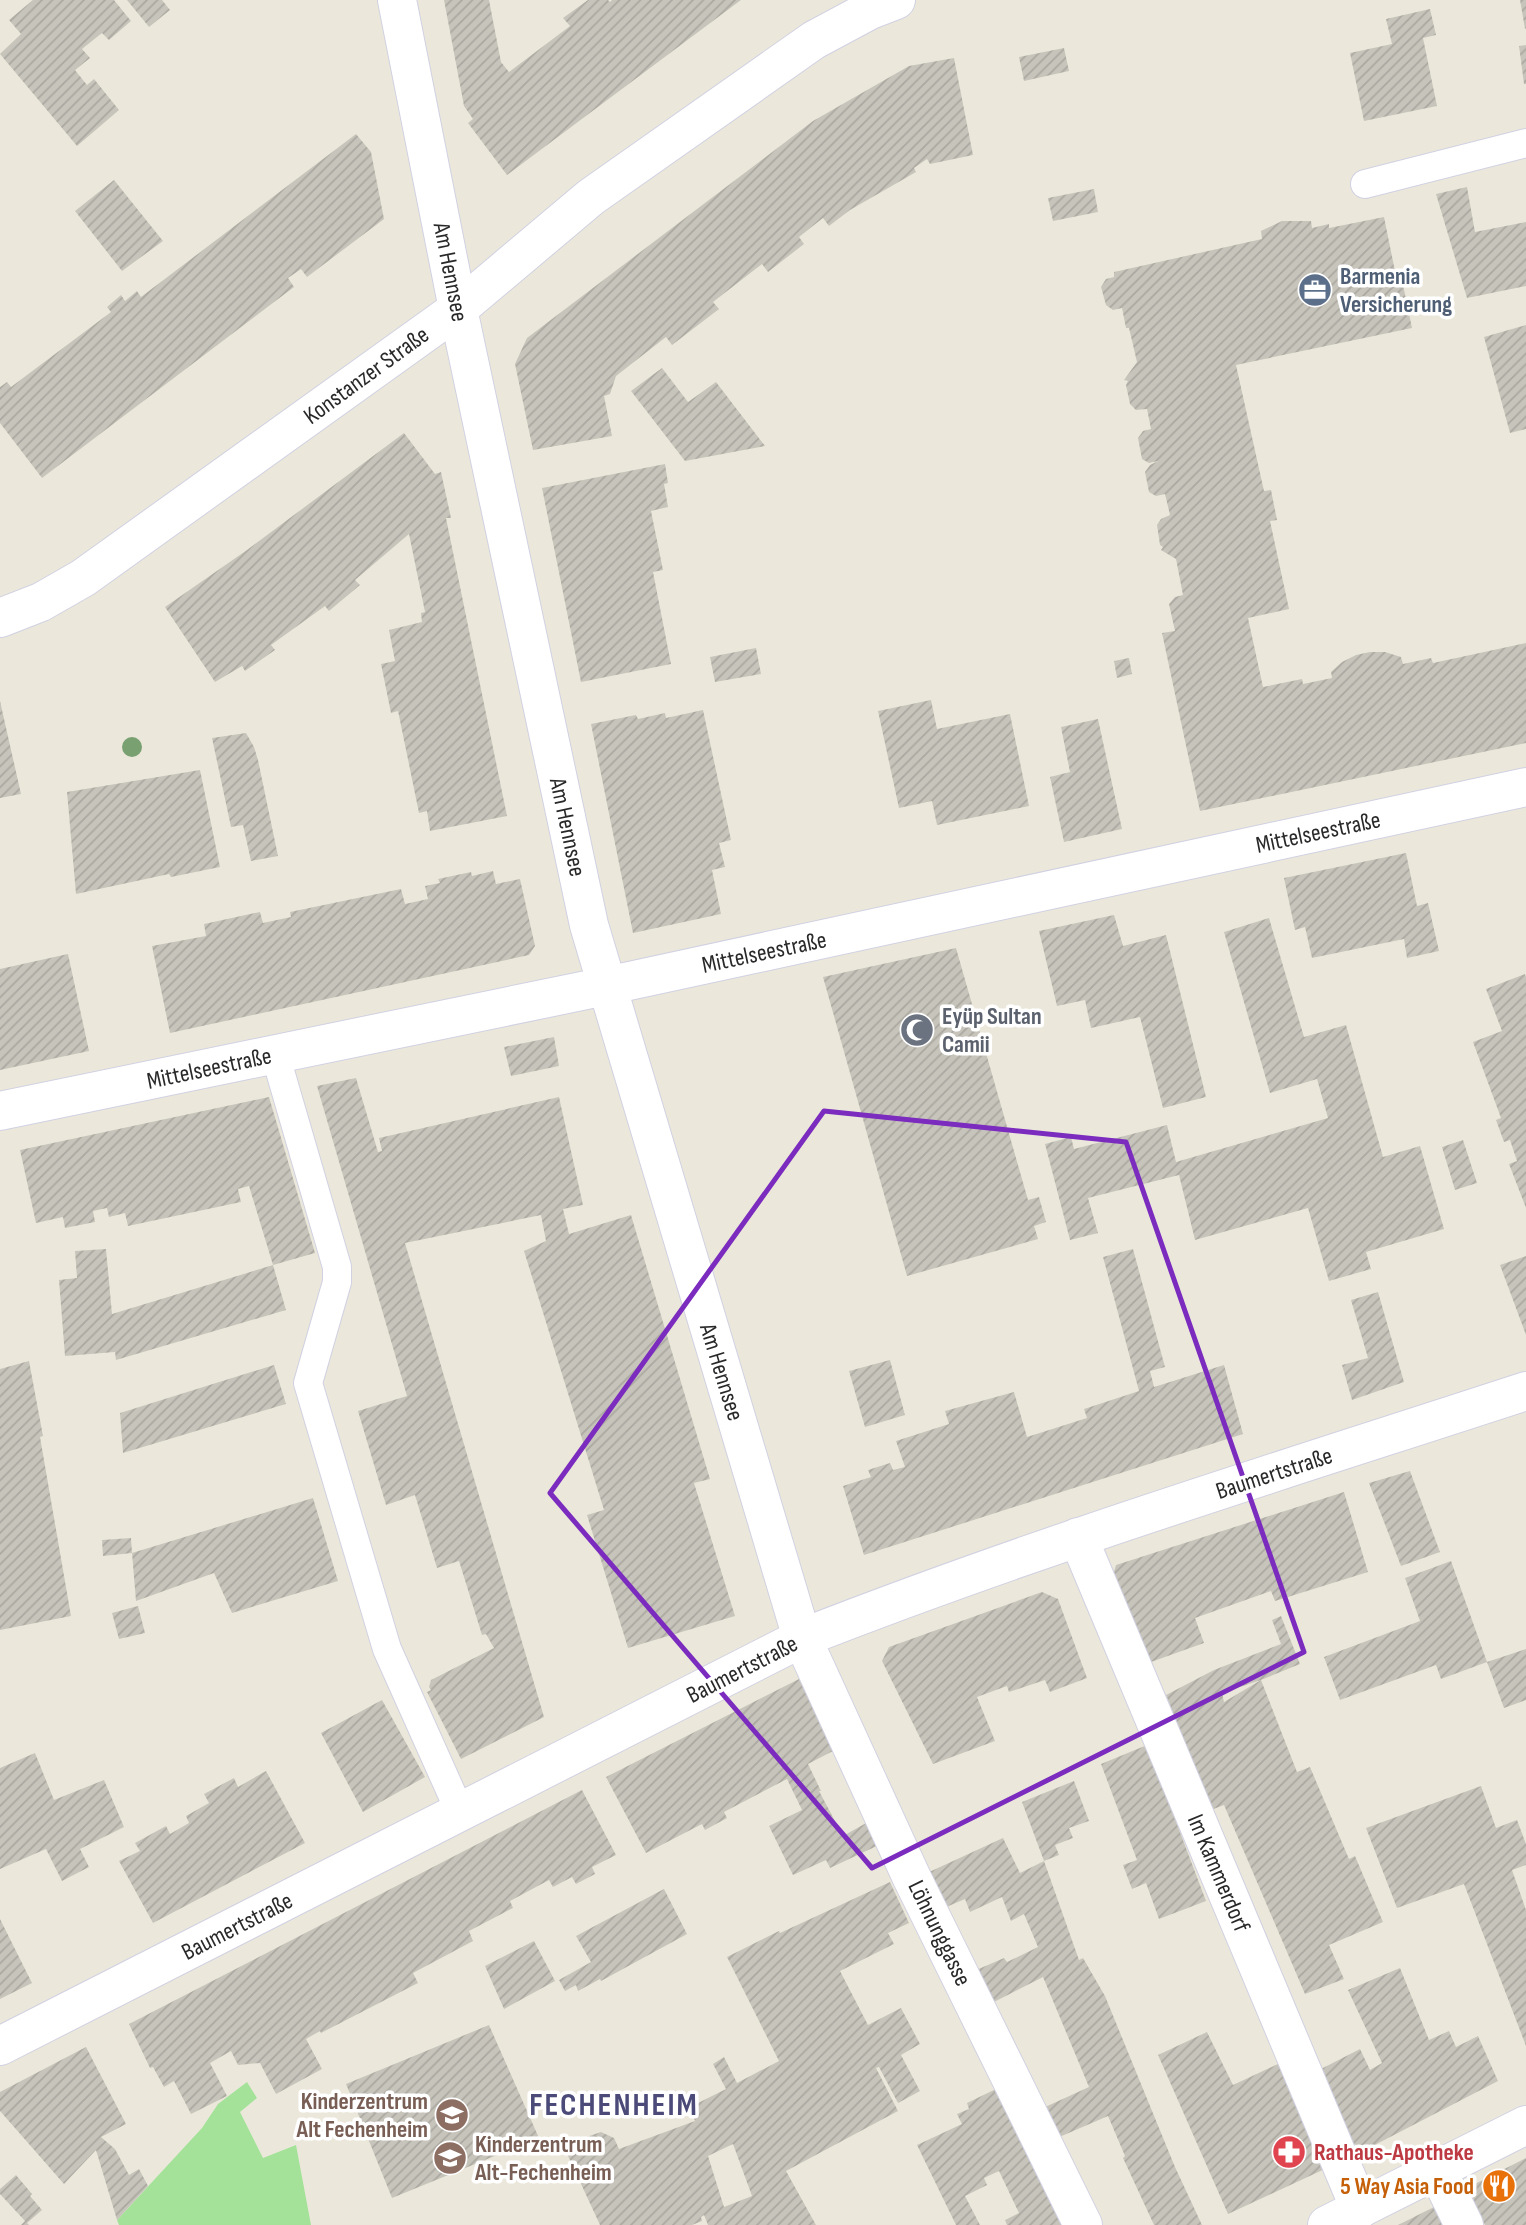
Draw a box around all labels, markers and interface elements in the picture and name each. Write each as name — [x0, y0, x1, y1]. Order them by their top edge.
street label: Am Hennsee — [427, 219, 474, 324]
place label: Barmenia Versicherung — [1340, 262, 1452, 319]
office icon: Barmenia Versicherung — [1296, 271, 1334, 309]
street label: Konstanzer Straße — [298, 320, 435, 431]
street label: Am Hennsee — [543, 774, 592, 879]
street label: Mittelseestraße — [1253, 805, 1383, 860]
street label: Mittelseestraße — [699, 925, 829, 980]
place label: Eyüp Sultan Camii — [942, 1002, 1042, 1059]
mosque icon: Eyüp Sultan Camii — [898, 1011, 936, 1049]
street label: Mittelseestraße — [144, 1041, 274, 1096]
street label: Am Hennsee — [693, 1319, 750, 1424]
street label: Baumertstraße — [1212, 1441, 1336, 1506]
street label: Baumertstraße — [682, 1629, 803, 1710]
street label: Im Kammerdorf — [1181, 1810, 1257, 1937]
street label: Löhnunggasse — [902, 1876, 978, 1991]
street label: Baumertstraße — [177, 1886, 298, 1967]
district label: FECHENHEIM — [529, 2086, 699, 2125]
place label: Kinderzentrum Alt Fechenheim — [296, 2087, 428, 2144]
school or university icon: Kinderzentrum Alt Fechenheim — [433, 2096, 471, 2134]
place label: Kinderzentrum Alt-Fechenheim — [474, 2130, 612, 2187]
pharmacy icon: Rathaus-Apotheke — [1270, 2133, 1308, 2171]
place label: Rathaus-Apotheke — [1314, 2138, 1474, 2167]
school or university icon: Kinderzentrum Alt-Fechenheim — [431, 2139, 469, 2177]
restaurant icon: 5 Way Asia Food — [1480, 2167, 1518, 2205]
place label: 5 Way Asia Food — [1340, 2172, 1474, 2201]

